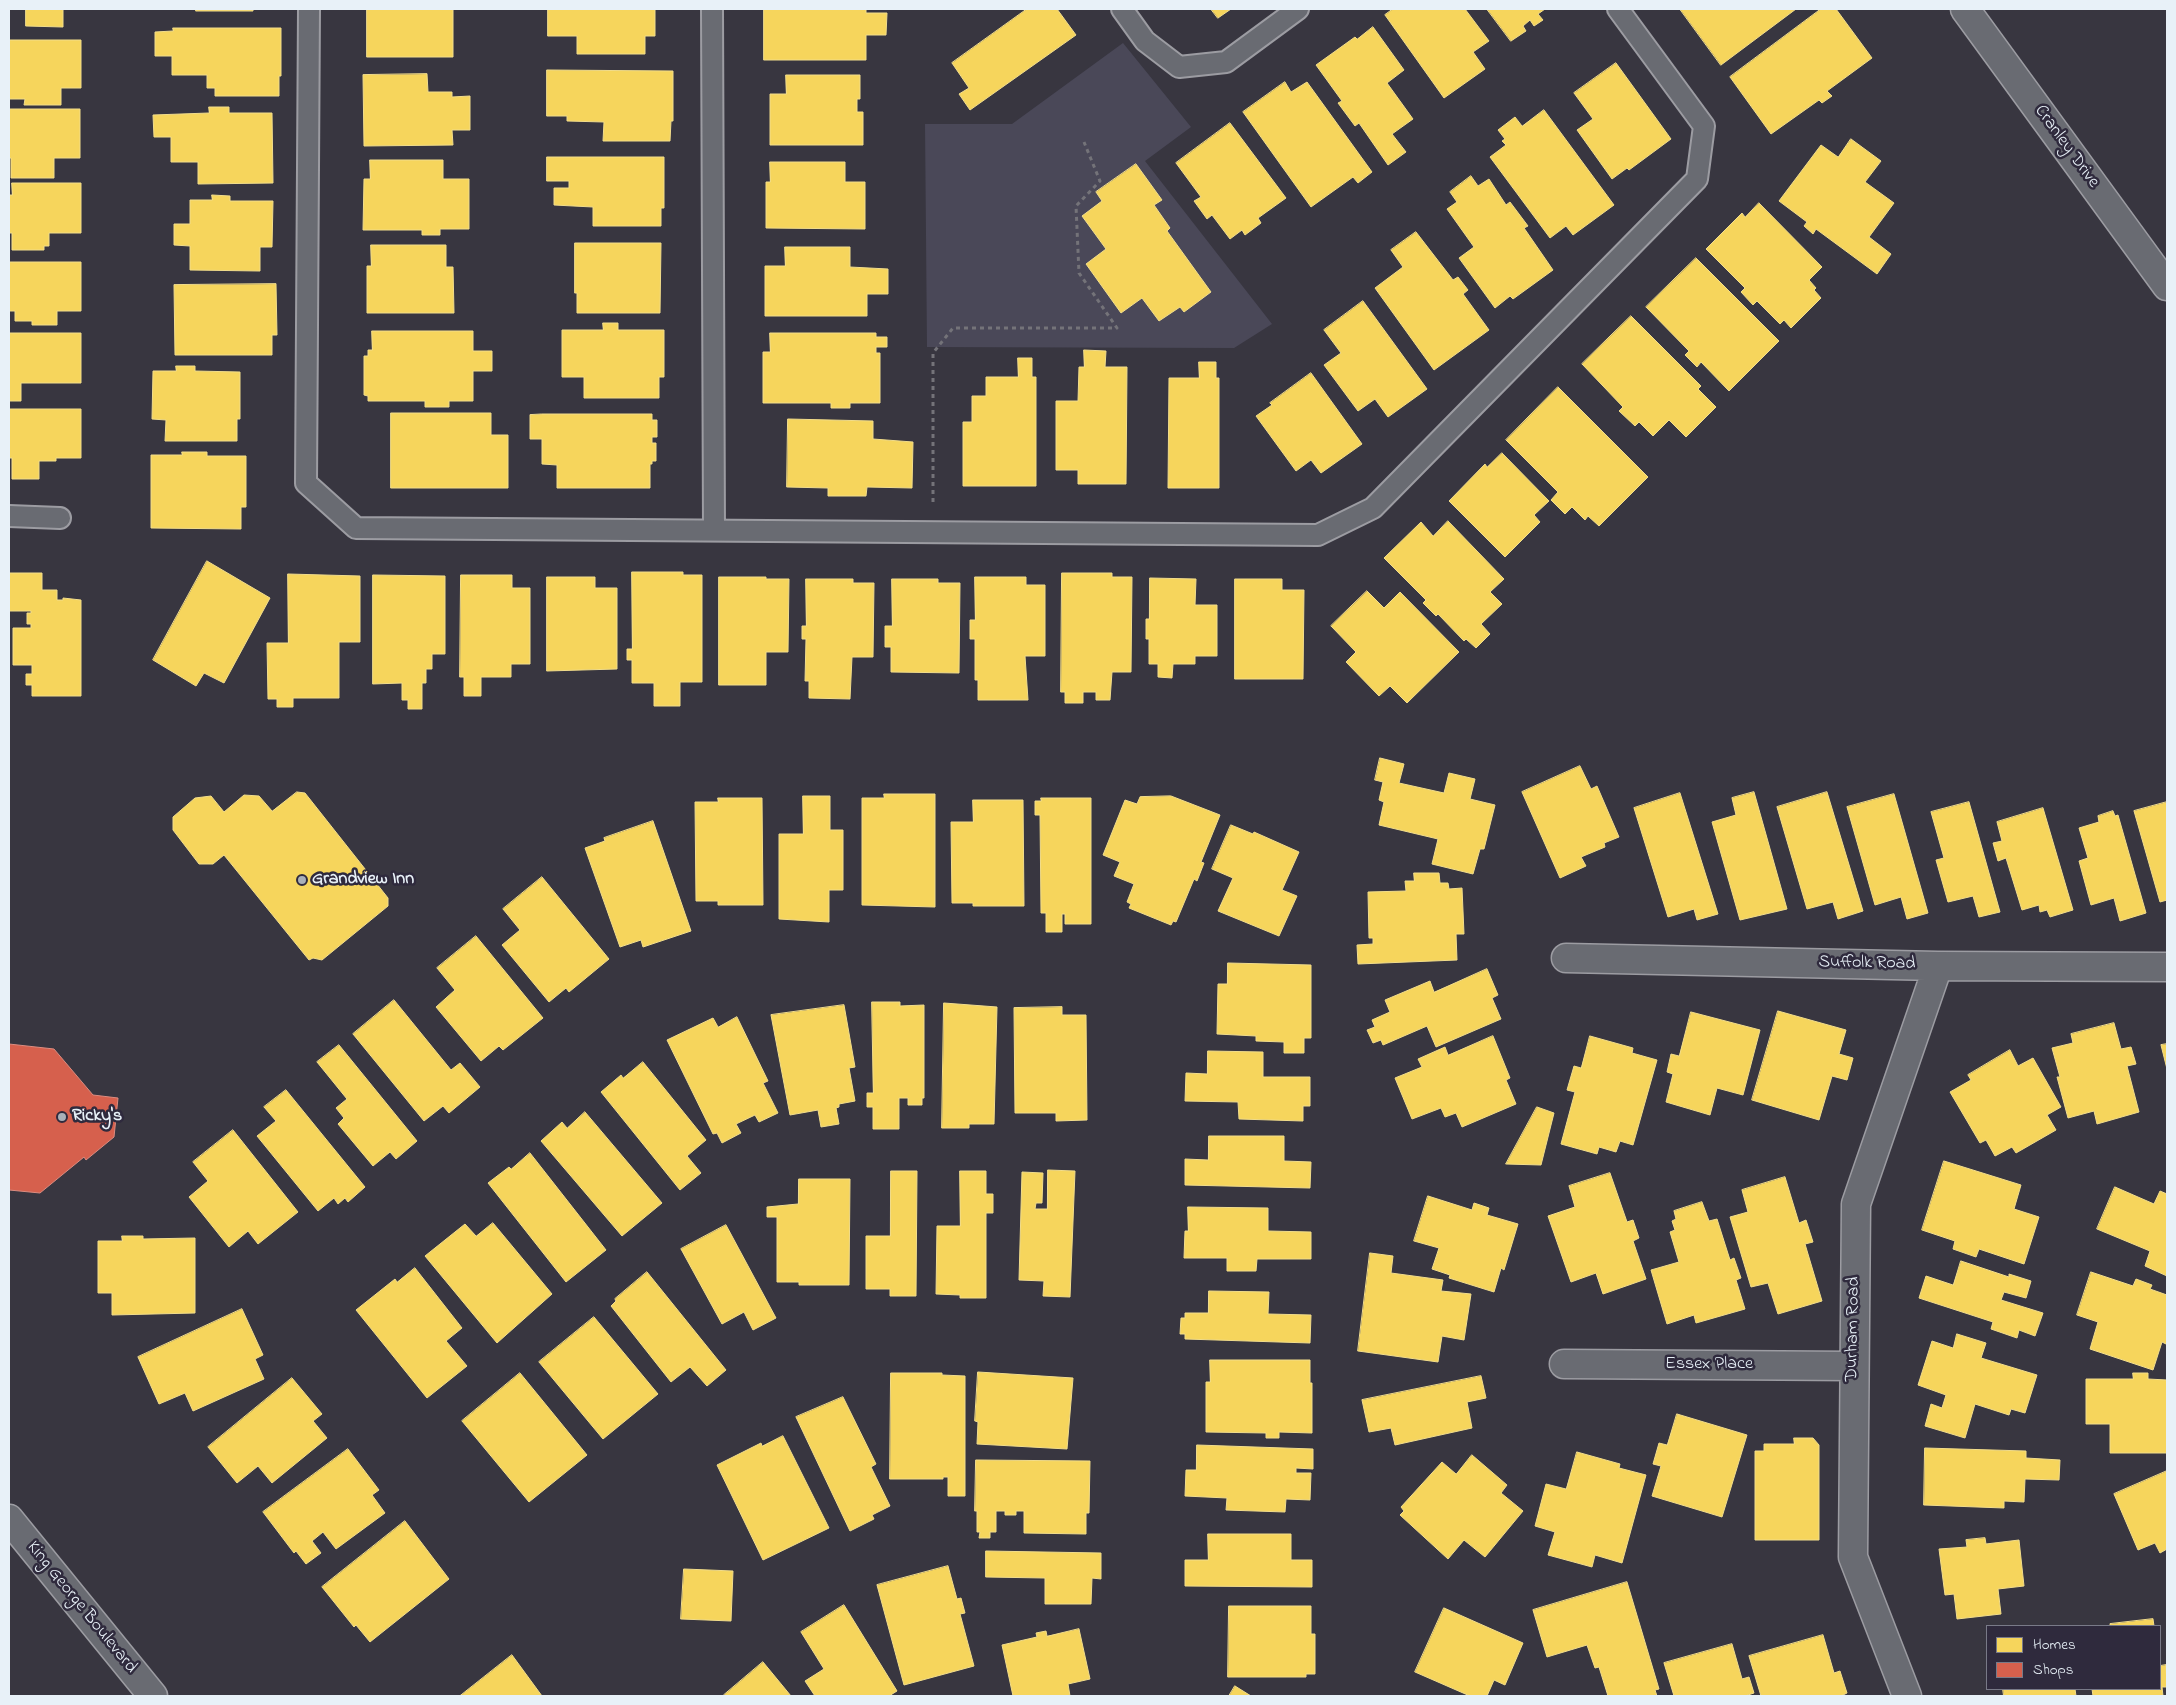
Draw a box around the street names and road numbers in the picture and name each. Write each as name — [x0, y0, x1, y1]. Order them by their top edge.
street label: Cranley Drive — [2029, 101, 2103, 193]
street label: Suffolk Road — [1818, 952, 1916, 976]
street label: Durham Road — [1842, 1276, 1866, 1382]
street label: Essex Place — [1665, 1354, 1753, 1376]
street label: King George Boulevard — [21, 1538, 141, 1678]

